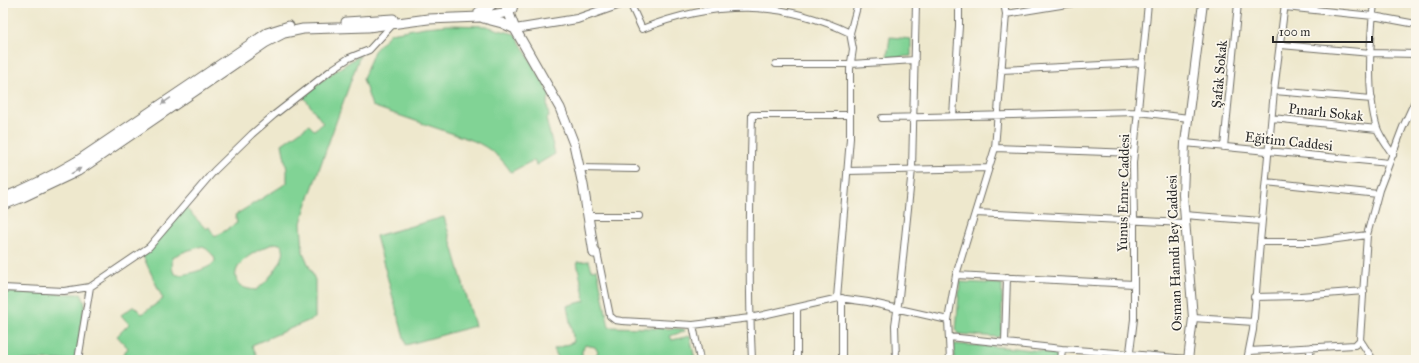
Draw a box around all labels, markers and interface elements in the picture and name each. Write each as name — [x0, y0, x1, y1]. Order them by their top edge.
scale bar — [1273, 18, 1372, 44]
text: 100 m — [1279, 25, 1310, 39]
street label: Şafak Sokak — [1208, 39, 1231, 109]
one-way arrow — [161, 97, 171, 105]
street label: Pınarlı Sokak — [1288, 100, 1365, 125]
street label: Eğitim Caddesi — [1244, 128, 1334, 155]
street label: Yunus Emre Caddesi — [1114, 133, 1133, 252]
one-way arrow — [70, 167, 82, 174]
street label: Osman Hamdi Bey Caddesi — [1163, 174, 1186, 332]

